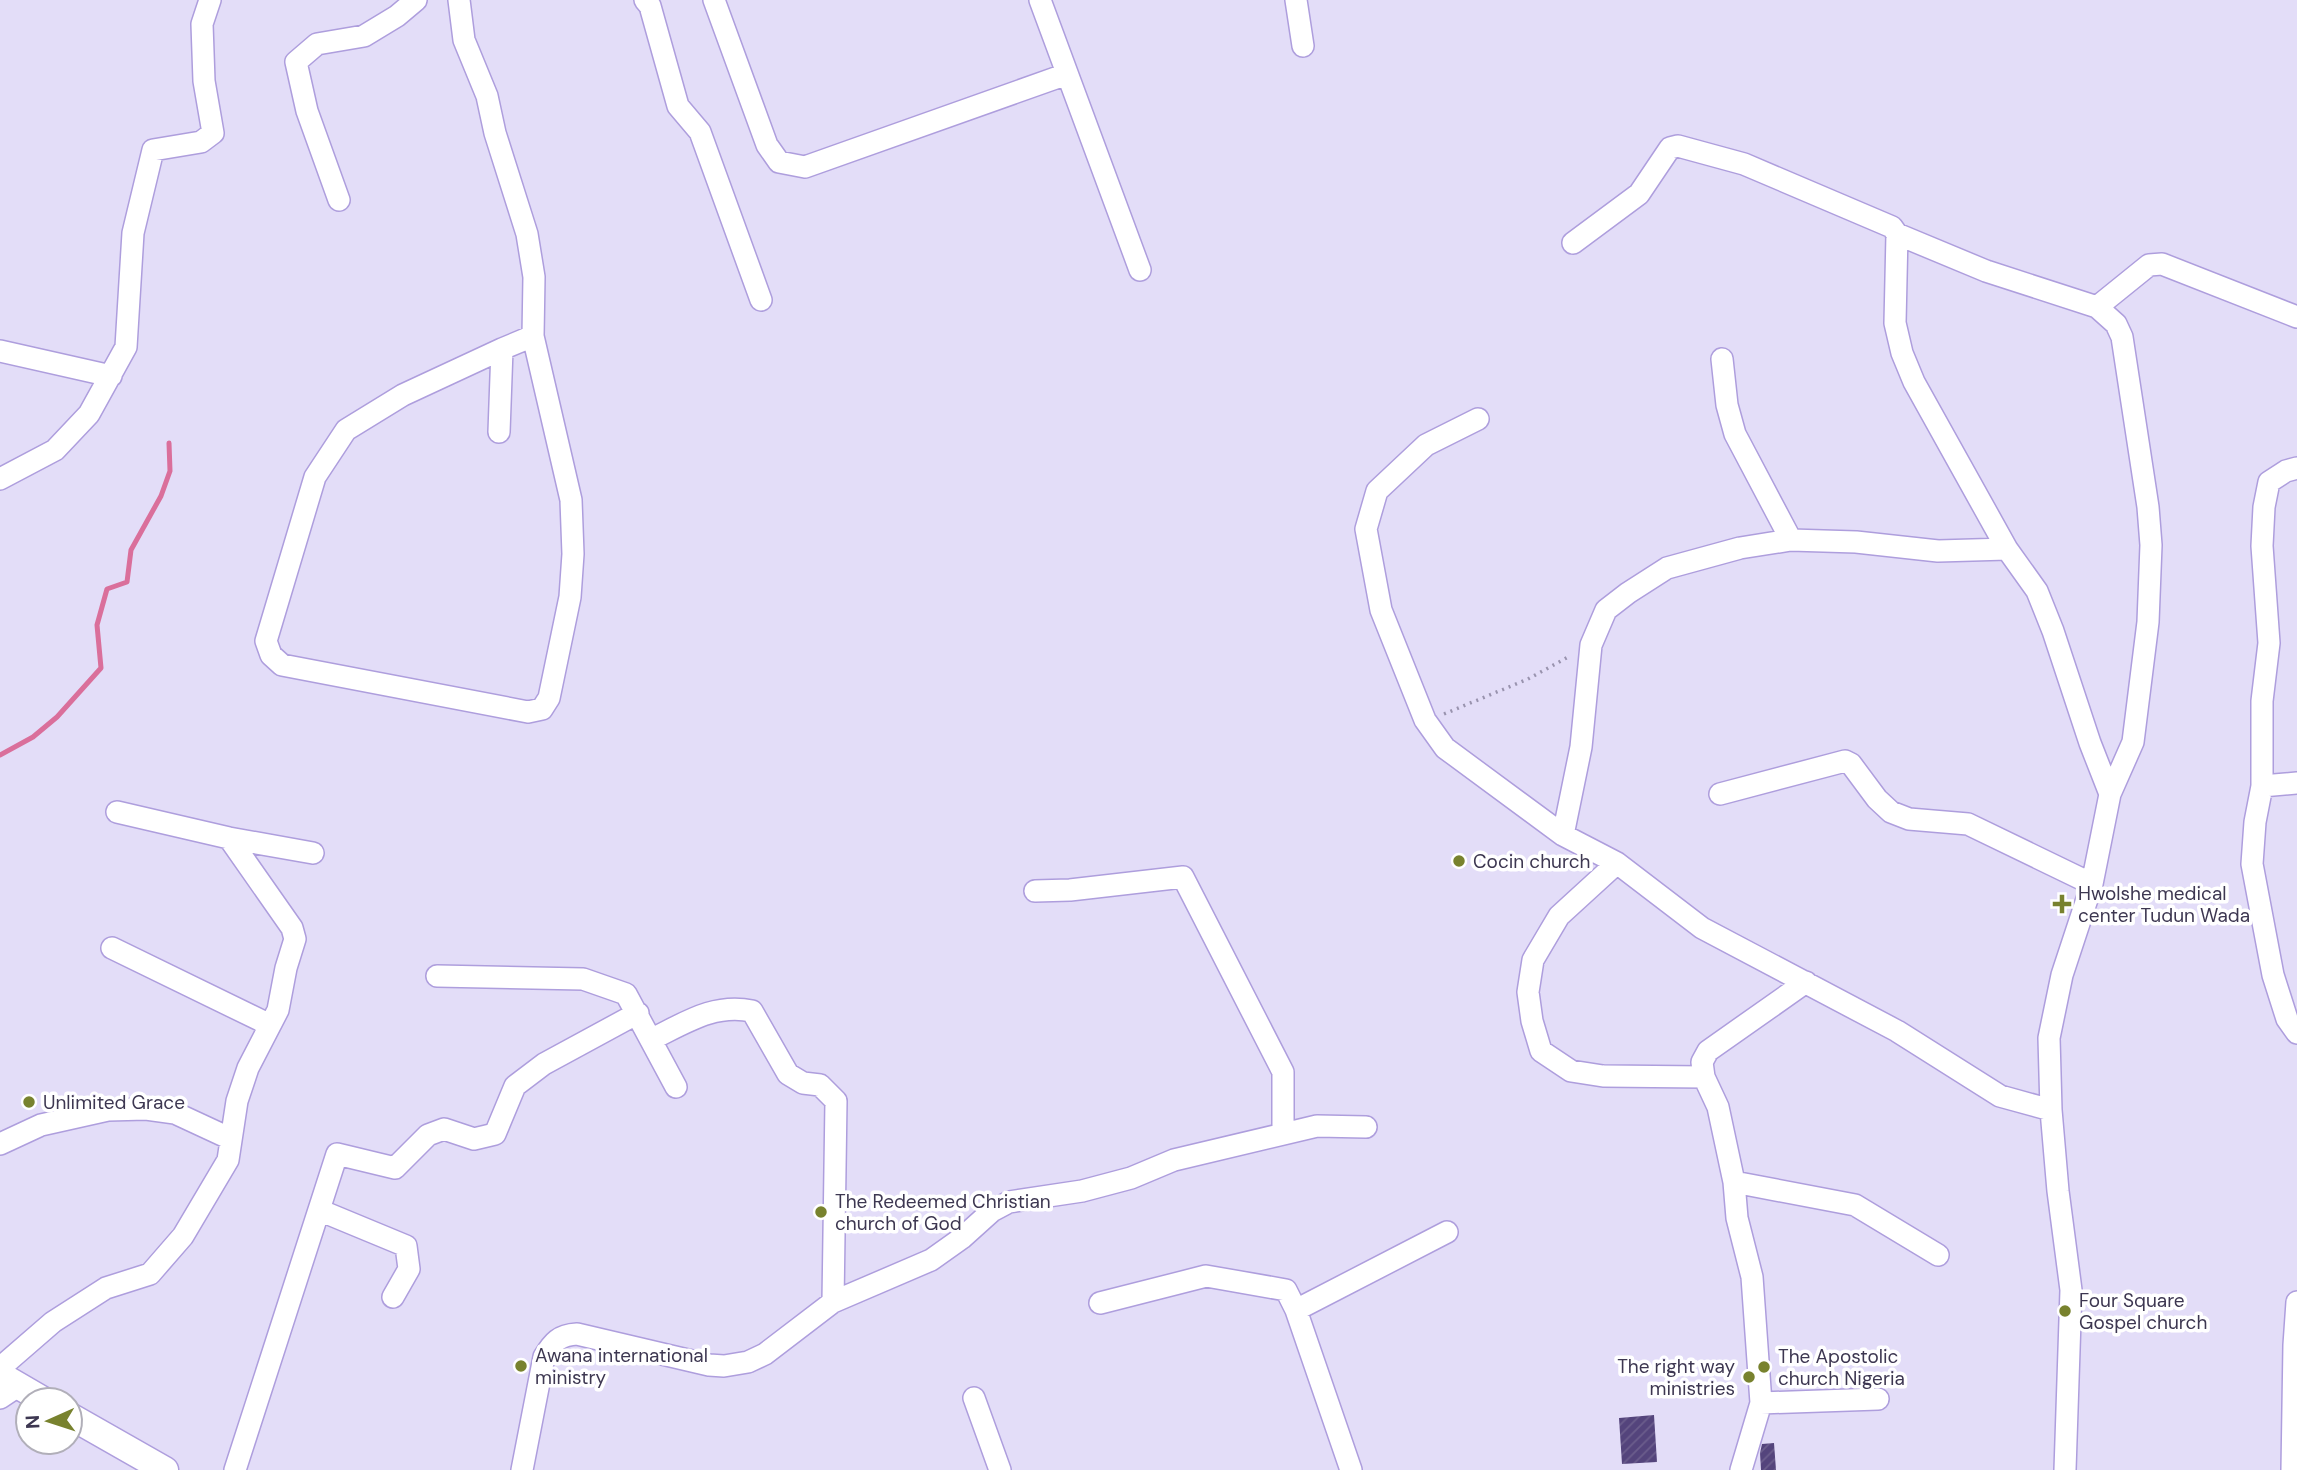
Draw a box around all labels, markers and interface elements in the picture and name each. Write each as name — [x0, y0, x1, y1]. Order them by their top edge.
place label: Cocin church — [1473, 849, 1590, 874]
marker: Cocin church — [1451, 853, 1467, 869]
place label: Hwolshe medical center Tudun Wada — [2078, 881, 2250, 928]
marker: Hwolshe medical center Tudun Wada — [2052, 894, 2072, 914]
place label: Unlimited Grace — [43, 1090, 185, 1115]
marker: Unlimited Grace — [21, 1094, 37, 1110]
place label: The Redeemed Christian church of God — [835, 1189, 1051, 1236]
marker: The Redeemed Christian church of God — [813, 1204, 829, 1220]
place label: Four Square Gospel church — [2079, 1288, 2207, 1335]
marker: Four Square Gospel church — [2057, 1303, 2073, 1319]
place label: Awana international ministry — [535, 1343, 708, 1390]
place label: The Apostolic church Nigeria — [1778, 1344, 1905, 1391]
place label: The right way ministries — [1617, 1354, 1735, 1401]
marker: Awana international ministry — [513, 1358, 529, 1374]
marker: The Apostolic church Nigeria — [1756, 1359, 1772, 1375]
marker: The right way ministries — [1741, 1369, 1757, 1385]
north arrow — [14, 1386, 84, 1456]
text: N — [20, 1414, 45, 1429]

